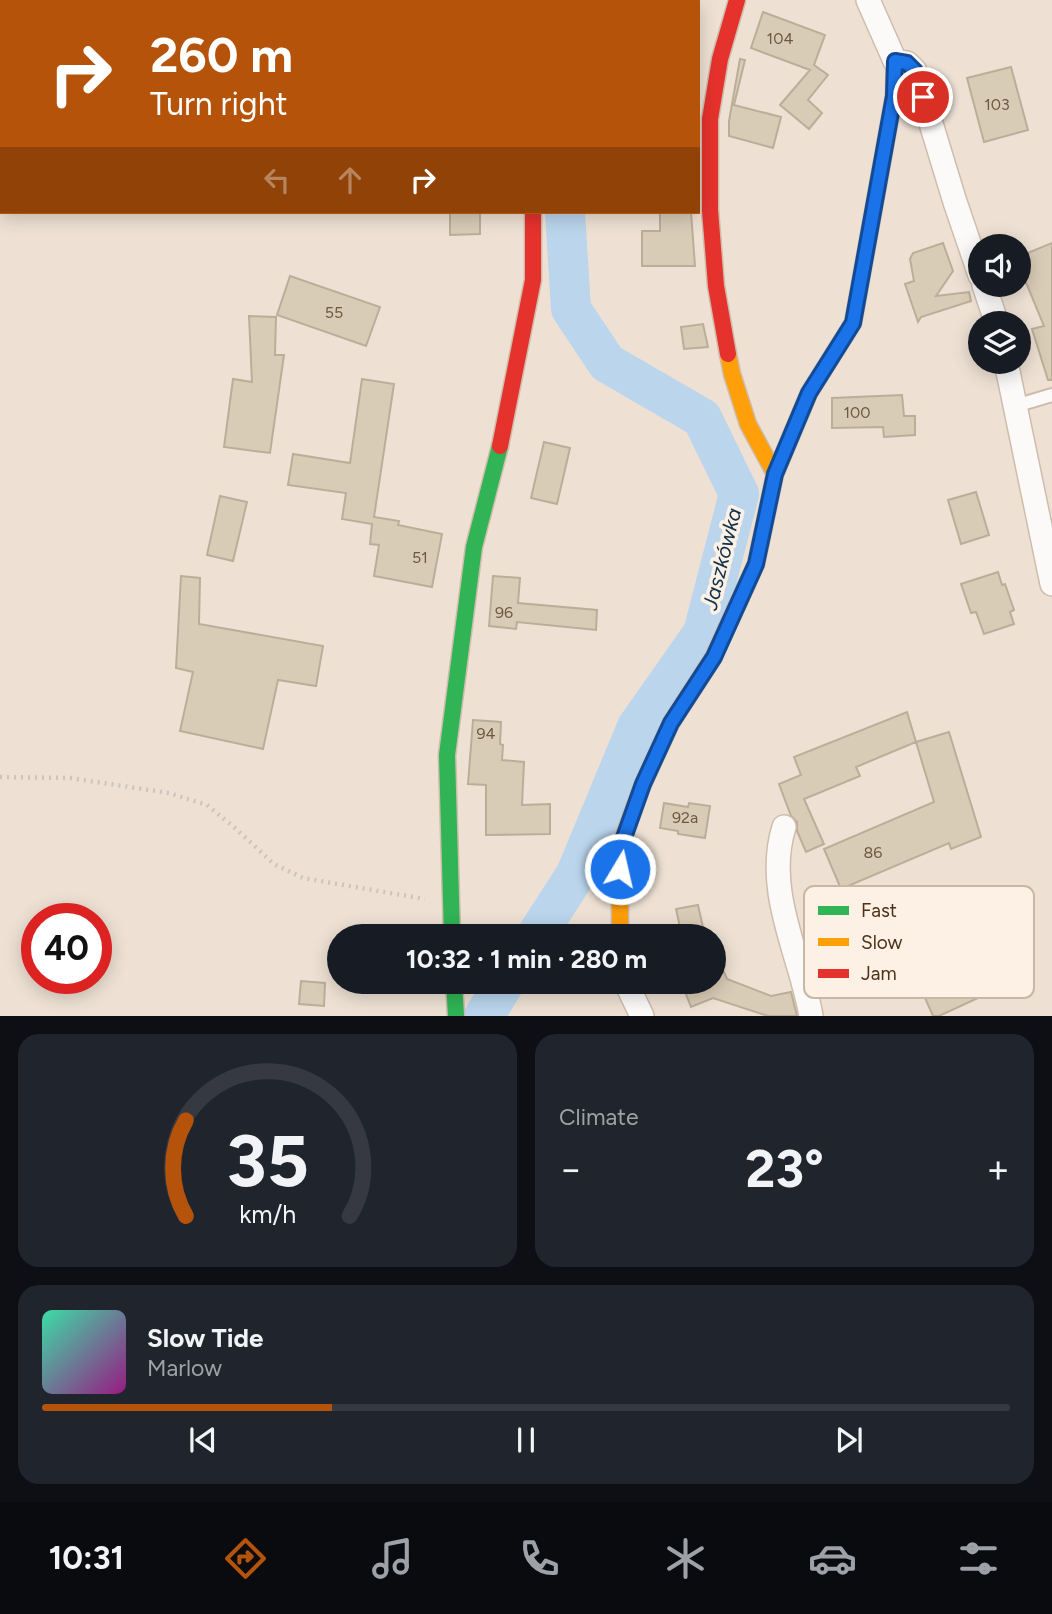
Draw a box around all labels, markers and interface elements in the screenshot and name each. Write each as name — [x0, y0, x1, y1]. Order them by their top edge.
text: 260 m — [150, 25, 293, 84]
icon: right — [35, 28, 126, 119]
house number: 104 — [767, 29, 793, 48]
pin — [893, 67, 953, 127]
icon: arrive — [904, 78, 942, 116]
text: Turn right — [150, 85, 288, 123]
house number: 103 — [984, 95, 1010, 114]
icon: left — [258, 161, 296, 199]
icon: ahead — [331, 161, 369, 199]
icon: right — [404, 161, 442, 199]
map controls — [968, 234, 1031, 374]
button: sound — [968, 234, 1031, 297]
house number: 55 — [325, 303, 343, 322]
button: layers — [968, 311, 1031, 374]
house number: 100 — [843, 403, 871, 422]
water label: Jaszkówka — [697, 505, 746, 613]
house number: 51 — [412, 548, 428, 567]
house number: 96 — [495, 603, 513, 622]
house number: 94 — [477, 724, 496, 743]
house number: 92a — [672, 808, 698, 827]
position arrow — [583, 832, 657, 906]
house number: 86 — [864, 843, 882, 862]
legend — [804, 886, 1034, 998]
text: Fast — [861, 899, 897, 922]
speed limit sign: 40 — [21, 903, 112, 994]
text: Slow — [861, 931, 903, 954]
text: 10:32 · 1 min · 280 m — [406, 943, 647, 975]
text: Jam — [861, 962, 897, 985]
text: Climate — [559, 1103, 638, 1131]
text: 35 — [226, 1118, 309, 1205]
text: 23° — [745, 1138, 824, 1200]
text: − — [559, 1146, 583, 1192]
text: + — [986, 1146, 1010, 1192]
text: km/h — [239, 1199, 296, 1229]
text: Slow Tide — [147, 1322, 263, 1354]
text: Marlow — [147, 1354, 222, 1382]
icon: previous — [184, 1421, 222, 1459]
icon: pause — [507, 1421, 545, 1459]
icon: next — [830, 1421, 868, 1459]
icon: directions — [221, 1534, 270, 1583]
icon: music — [368, 1534, 417, 1583]
icon: phone — [515, 1534, 564, 1583]
icon: climate — [661, 1534, 710, 1583]
icon: car — [808, 1534, 857, 1583]
icon: filters — [954, 1534, 1003, 1583]
text: 10:31 — [49, 1539, 124, 1577]

